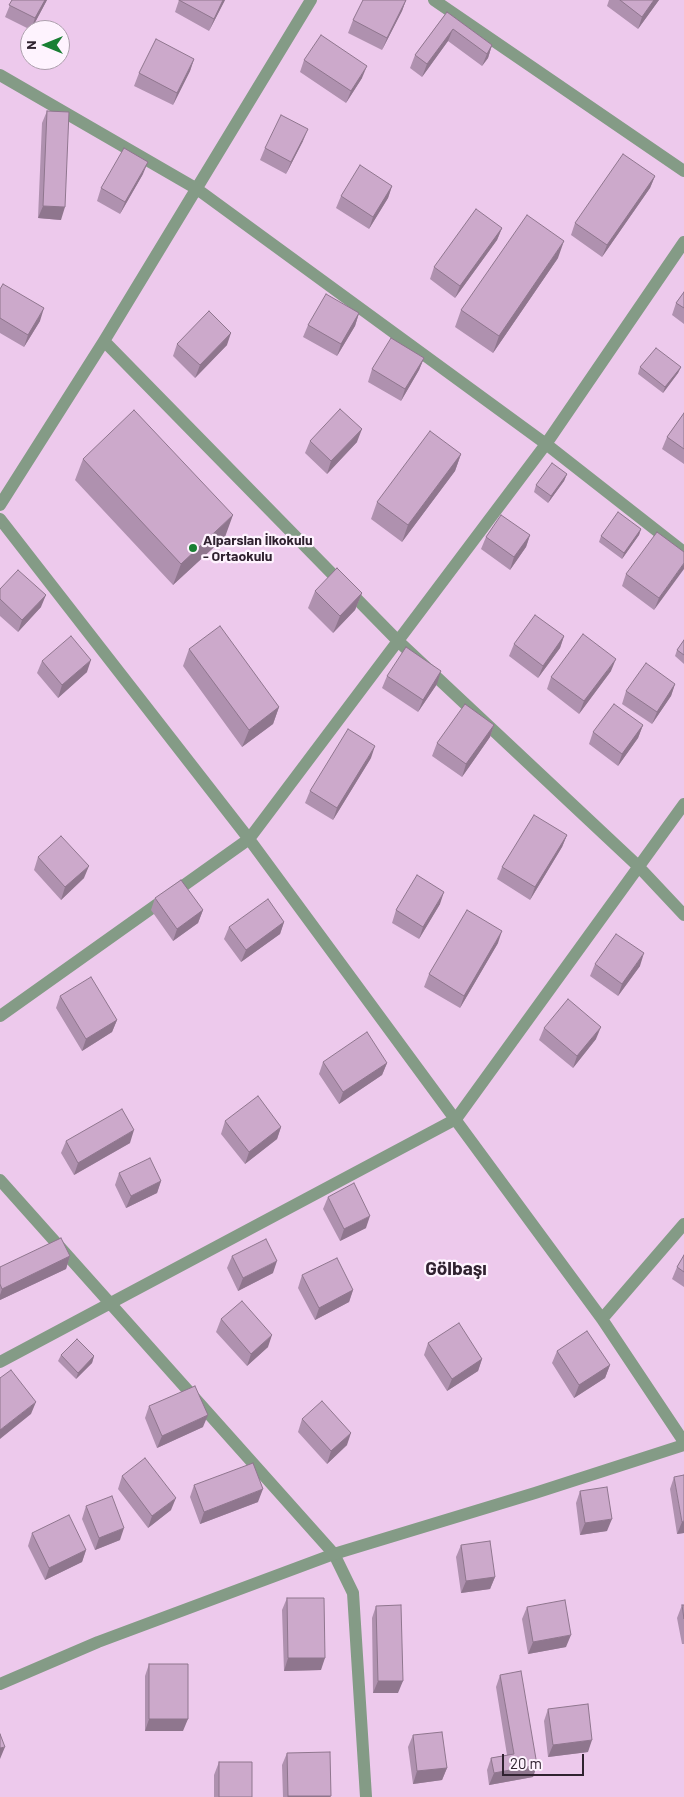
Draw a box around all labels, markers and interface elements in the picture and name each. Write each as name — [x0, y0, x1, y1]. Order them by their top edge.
north arrow — [20, 20, 70, 70]
text: N — [22, 40, 39, 50]
place label: Alparslan İlkokulu - Ortaokulu — [203, 532, 313, 564]
marker: Alparslan İlkokulu - Ortaokulu — [187, 542, 199, 554]
district label: Gölbaşı — [425, 1258, 487, 1280]
scale bar — [504, 1744, 586, 1776]
text: 20 m — [510, 1754, 542, 1772]

